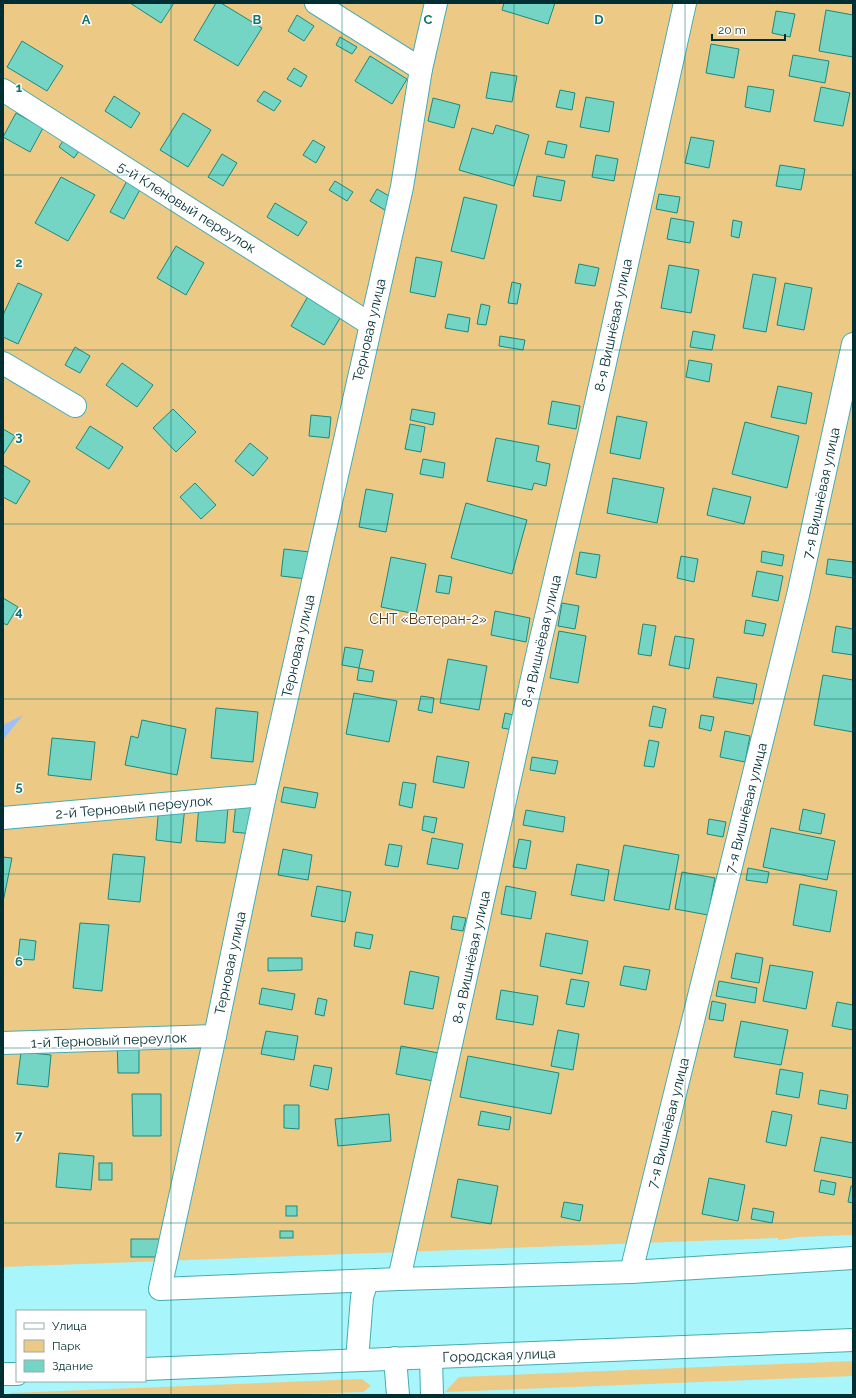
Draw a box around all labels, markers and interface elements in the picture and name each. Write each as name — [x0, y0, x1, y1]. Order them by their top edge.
text: A — [82, 12, 91, 27]
text: B — [253, 12, 262, 27]
text: C — [424, 12, 433, 27]
text: D — [594, 12, 604, 27]
scale bar — [712, 16, 785, 42]
text: 20 m — [718, 23, 746, 37]
text: 1 — [16, 80, 23, 95]
street label: 5-й Кленовый переулок — [115, 158, 259, 256]
text: 2 — [15, 255, 23, 270]
street label: 8-я Вишнёвая улица — [591, 257, 635, 393]
street label: Терновая улица — [349, 277, 389, 383]
street label: 7-я Вишнёвая улица — [799, 426, 843, 560]
text: 3 — [15, 429, 23, 444]
street label: 8-я Вишнёвая улица — [518, 573, 564, 709]
street label: Терновая улица — [278, 593, 318, 699]
text: 4 — [15, 604, 23, 619]
park label: СНТ «Ветеран-2» — [369, 611, 487, 627]
street label: 7-я Вишнёвая улица — [722, 741, 770, 875]
text: 5 — [15, 779, 23, 794]
street label: 2-й Терновый переулок — [55, 792, 213, 822]
street label: 8-я Вишнёвая улица — [449, 889, 493, 1025]
street label: Терновая улица — [211, 910, 249, 1016]
text: 6 — [15, 954, 23, 969]
street label: 1-й Терновый переулок — [31, 1029, 187, 1051]
street label: 7-я Вишнёвая улица — [644, 1056, 692, 1190]
text: 7 — [15, 1128, 23, 1143]
legend — [16, 1310, 146, 1382]
text: Улица — [52, 1319, 87, 1333]
text: Парк — [52, 1339, 81, 1353]
street label: Городская улица — [442, 1345, 556, 1365]
text: Здание — [52, 1359, 93, 1373]

